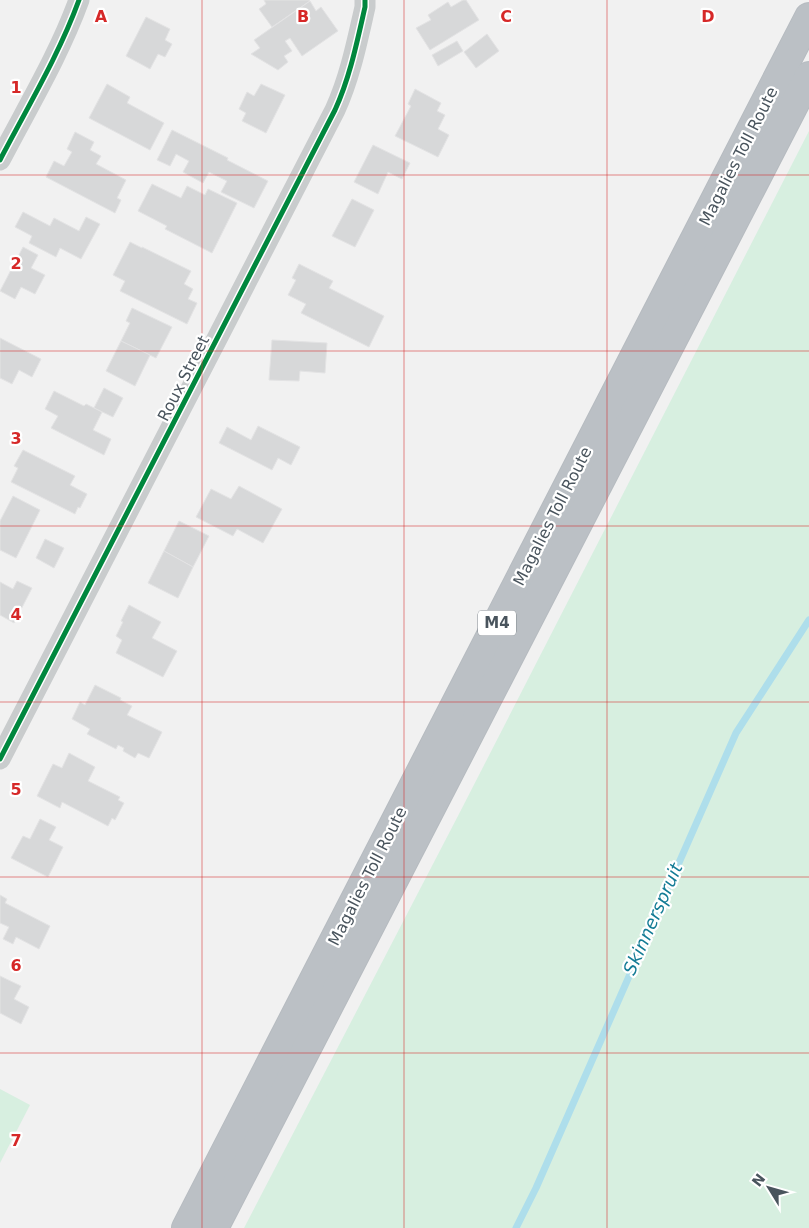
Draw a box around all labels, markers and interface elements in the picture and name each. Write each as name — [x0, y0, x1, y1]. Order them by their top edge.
text: A — [95, 7, 108, 26]
text: B — [297, 7, 309, 26]
text: C — [500, 7, 512, 26]
text: D — [701, 7, 715, 26]
text: 1 — [10, 78, 22, 97]
street label: Magalies Toll Route — [695, 84, 782, 229]
text: 2 — [10, 254, 22, 273]
street label: Roux Street — [154, 332, 213, 424]
text: 3 — [10, 429, 22, 448]
street label: Magalies Toll Route — [509, 444, 596, 589]
text: 4 — [10, 605, 22, 624]
road number: M4 — [478, 610, 516, 636]
text: 5 — [10, 780, 22, 799]
street label: Magalies Toll Route — [324, 804, 411, 949]
water label: Skinnerspruit — [619, 859, 687, 978]
text: 6 — [10, 956, 22, 975]
text: 7 — [10, 1131, 22, 1150]
north arrow — [744, 1163, 794, 1213]
text: N — [749, 1171, 769, 1190]

